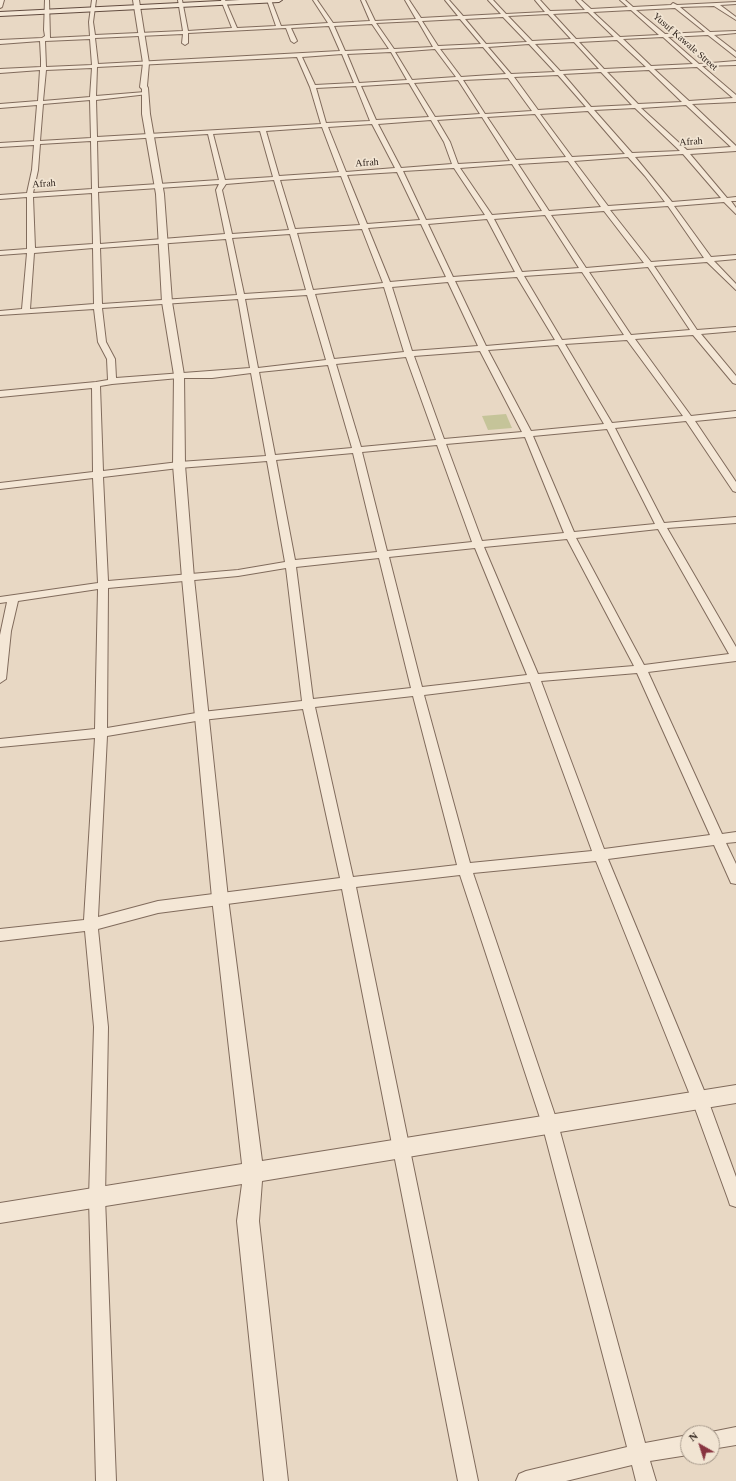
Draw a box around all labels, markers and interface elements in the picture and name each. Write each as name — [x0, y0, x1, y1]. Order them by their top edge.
street label: Yusuf Kawale Street — [650, 11, 720, 73]
street label: Afrah — [679, 135, 703, 149]
street label: Afrah — [355, 156, 379, 170]
street label: Afrah — [32, 177, 56, 191]
north arrow — [680, 1425, 720, 1465]
text: N — [686, 1429, 700, 1444]

